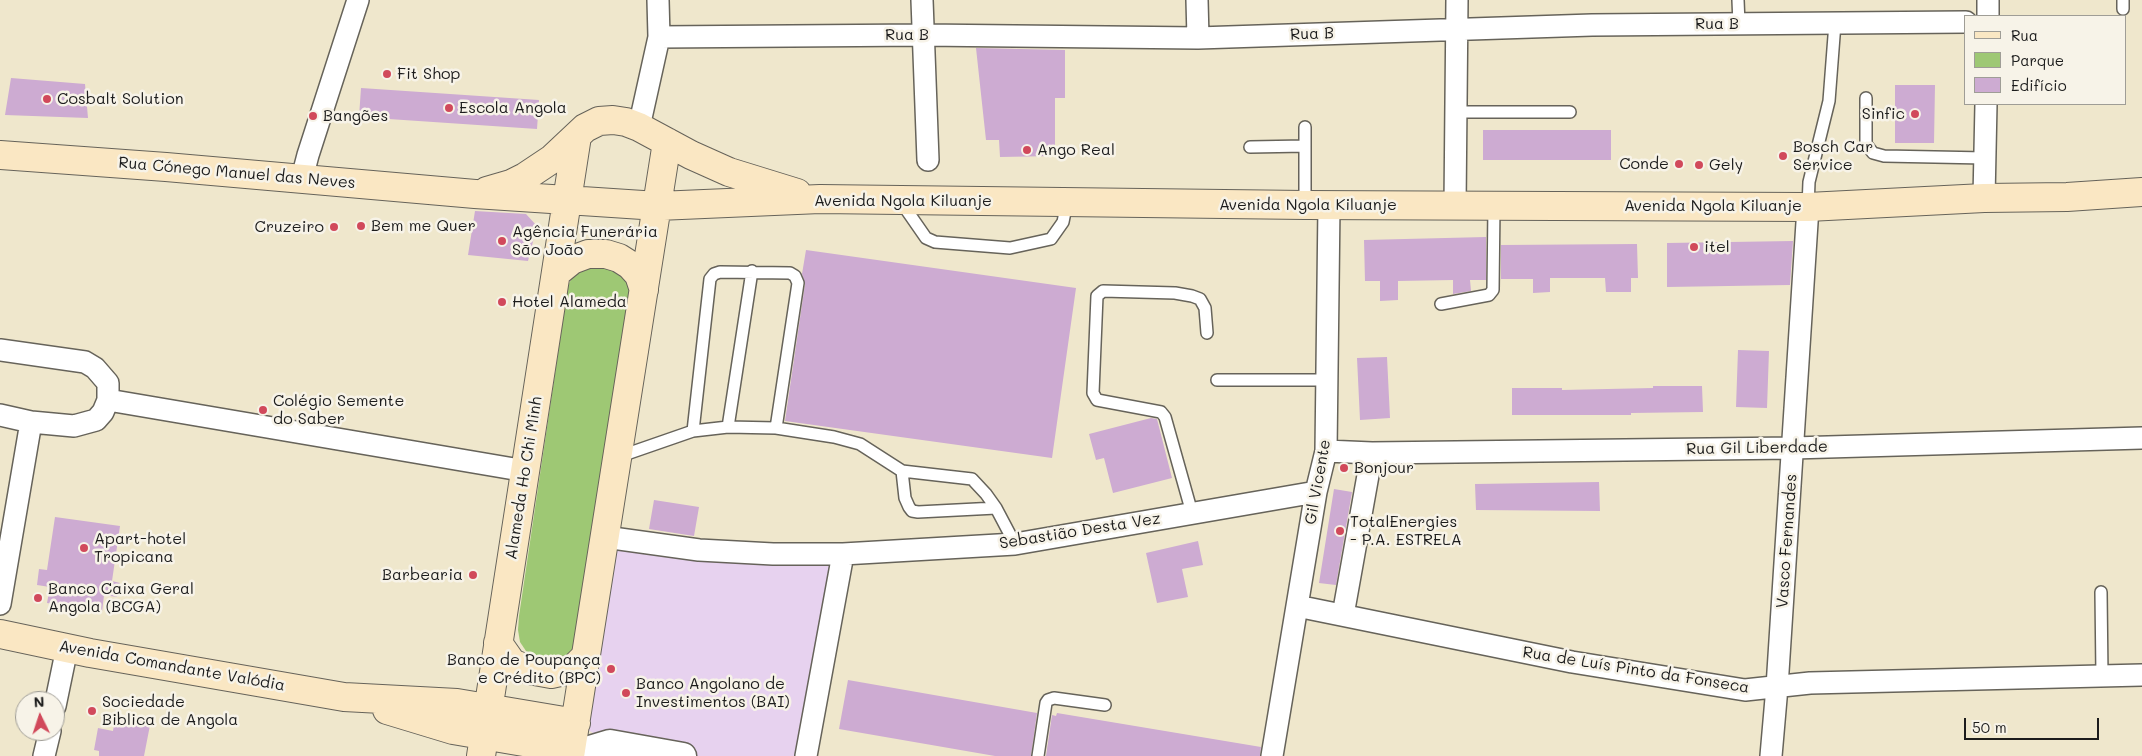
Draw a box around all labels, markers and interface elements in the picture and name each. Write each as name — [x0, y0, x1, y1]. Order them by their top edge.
street label: Rua B — [1695, 14, 1739, 34]
legend — [1964, 15, 2127, 105]
street label: Rua B — [1290, 24, 1334, 44]
street label: Rua B — [885, 25, 929, 45]
text: Rua — [2011, 25, 2038, 45]
text: Parque — [2011, 50, 2064, 70]
place label: Fit Shop — [397, 64, 460, 84]
marker: Fit Shop — [381, 68, 393, 80]
text: Edifício — [2011, 75, 2067, 95]
place label: Cosbalt Solution — [57, 89, 184, 109]
marker: Cosbalt Solution — [41, 93, 53, 105]
place label: Escola Angola — [459, 98, 567, 118]
marker: Escola Angola — [443, 102, 455, 114]
place label: Sinfic — [1862, 104, 1905, 124]
place label: Bangões — [323, 106, 388, 126]
marker: Sinfic — [1909, 108, 1921, 120]
marker: Bangões — [307, 110, 319, 122]
place label: Bosch Car Service — [1793, 137, 1873, 175]
place label: Ango Real — [1037, 140, 1115, 160]
marker: Ango Real — [1021, 144, 1033, 156]
marker: Bosch Car Service — [1777, 150, 1789, 162]
street label: Rua Cónego Manuel das Neves — [118, 153, 356, 193]
place label: Conde — [1619, 154, 1669, 174]
place label: Gely — [1709, 155, 1743, 175]
marker: Conde — [1673, 158, 1685, 170]
marker: Gely — [1693, 159, 1705, 171]
street label: Avenida Ngola Kiluanje — [814, 191, 992, 211]
street label: Avenida Ngola Kiluanje — [1219, 195, 1397, 215]
street label: Avenida Ngola Kiluanje — [1624, 196, 1802, 216]
place label: Bem me Quer — [371, 216, 476, 236]
place label: Cruzeiro — [255, 217, 324, 237]
marker: Bem me Quer — [355, 220, 367, 232]
marker: Cruzeiro — [328, 221, 340, 233]
place label: Agência Funerária São João — [512, 222, 658, 260]
marker: Agência Funerária São João — [496, 235, 508, 247]
place label: itel — [1704, 237, 1730, 257]
marker: itel — [1688, 241, 1700, 253]
place label: Hotel Alameda — [512, 292, 627, 312]
marker: Hotel Alameda — [496, 296, 508, 308]
place label: Colégio Semente do Saber — [273, 391, 404, 429]
street label: Alameda Ho Chi Minh — [502, 395, 546, 561]
marker: Colégio Semente do Saber — [257, 404, 269, 416]
street label: Rua Gil Liberdade — [1686, 437, 1828, 459]
street label: Gil Vicente — [1301, 438, 1335, 526]
place label: Bonjour — [1354, 458, 1414, 478]
marker: Bonjour — [1338, 462, 1350, 474]
street label: Vasco Fernandes — [1773, 473, 1801, 609]
street label: Sebastião Desta Vez — [998, 509, 1162, 553]
place label: TotalEnergies - P.A. ESTRELA — [1350, 512, 1462, 550]
marker: TotalEnergies - P.A. ESTRELA — [1334, 525, 1346, 537]
place label: Apart-hotel Tropicana — [94, 529, 186, 567]
marker: Apart-hotel Tropicana — [78, 542, 90, 554]
place label: Barbearia — [382, 565, 463, 585]
marker: Barbearia — [467, 569, 479, 581]
place label: Banco Caixa Geral Angola (BCGA) — [48, 579, 194, 617]
marker: Banco Caixa Geral Angola (BCGA) — [32, 592, 44, 604]
street label: Avenida Comandante Valódia — [58, 637, 286, 695]
street label: Rua de Luís Pinto da Fonseca — [1521, 643, 1751, 697]
place label: Banco de Poupança e Crédito (BPC) — [447, 650, 601, 688]
marker: Banco de Poupança e Crédito (BPC) — [605, 663, 617, 675]
place label: Banco Angolano de Investimentos (BAI) — [636, 674, 790, 712]
marker: Banco Angolano de Investimentos (BAI) — [620, 687, 632, 699]
north arrow — [15, 691, 65, 741]
text: N — [33, 692, 45, 711]
place label: Sociedade Biblica de Angola — [102, 692, 238, 730]
marker: Sociedade Biblica de Angola — [86, 705, 98, 717]
scale bar — [1967, 708, 2102, 740]
text: 50 m — [1972, 717, 2007, 737]

